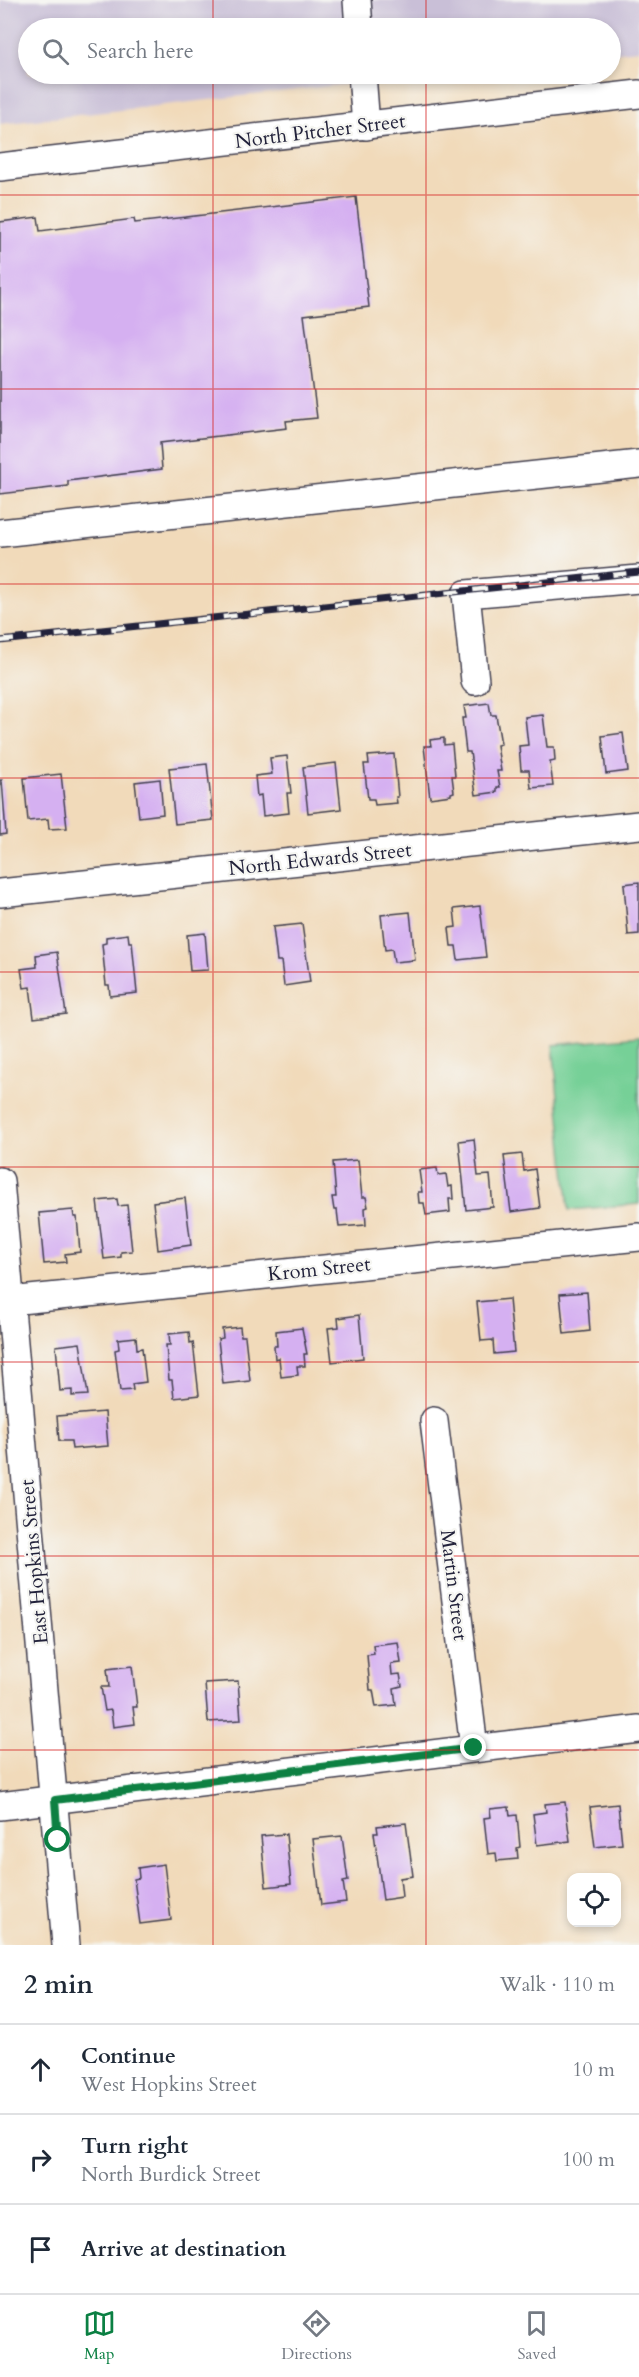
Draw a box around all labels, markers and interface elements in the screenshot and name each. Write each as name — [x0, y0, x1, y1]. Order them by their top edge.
search box — [18, 18, 621, 84]
icon: search — [39, 35, 72, 68]
text: Search here — [87, 36, 194, 66]
street label: North Pitcher Street — [233, 107, 407, 155]
street label: North Edwards Street — [227, 836, 413, 882]
street label: Krom Street — [266, 1250, 372, 1288]
street label: East Hopkins Street — [13, 1478, 55, 1646]
street label: Martin Street — [434, 1528, 474, 1643]
route end — [460, 1734, 486, 1760]
route start — [44, 1826, 70, 1852]
map controls — [567, 1873, 621, 1927]
button: locate — [567, 1873, 621, 1927]
text: 2 min — [24, 1967, 93, 2002]
text: Walk · 110 m — [500, 1971, 615, 1998]
text: Continue — [81, 2041, 176, 2071]
icon: ahead — [24, 2053, 57, 2086]
text: 10 m — [572, 2056, 615, 2083]
text: West Hopkins Street — [81, 2071, 257, 2098]
text: Turn right — [81, 2131, 188, 2161]
icon: right — [24, 2143, 57, 2176]
text: 100 m — [562, 2146, 615, 2173]
text: North Burdick Street — [81, 2161, 260, 2188]
icon: arrive — [24, 2233, 57, 2266]
text: Arrive at destination — [81, 2234, 286, 2264]
tab: Map — [83, 2307, 116, 2365]
tab: Directions — [281, 2307, 352, 2365]
tab: Saved — [517, 2307, 556, 2365]

